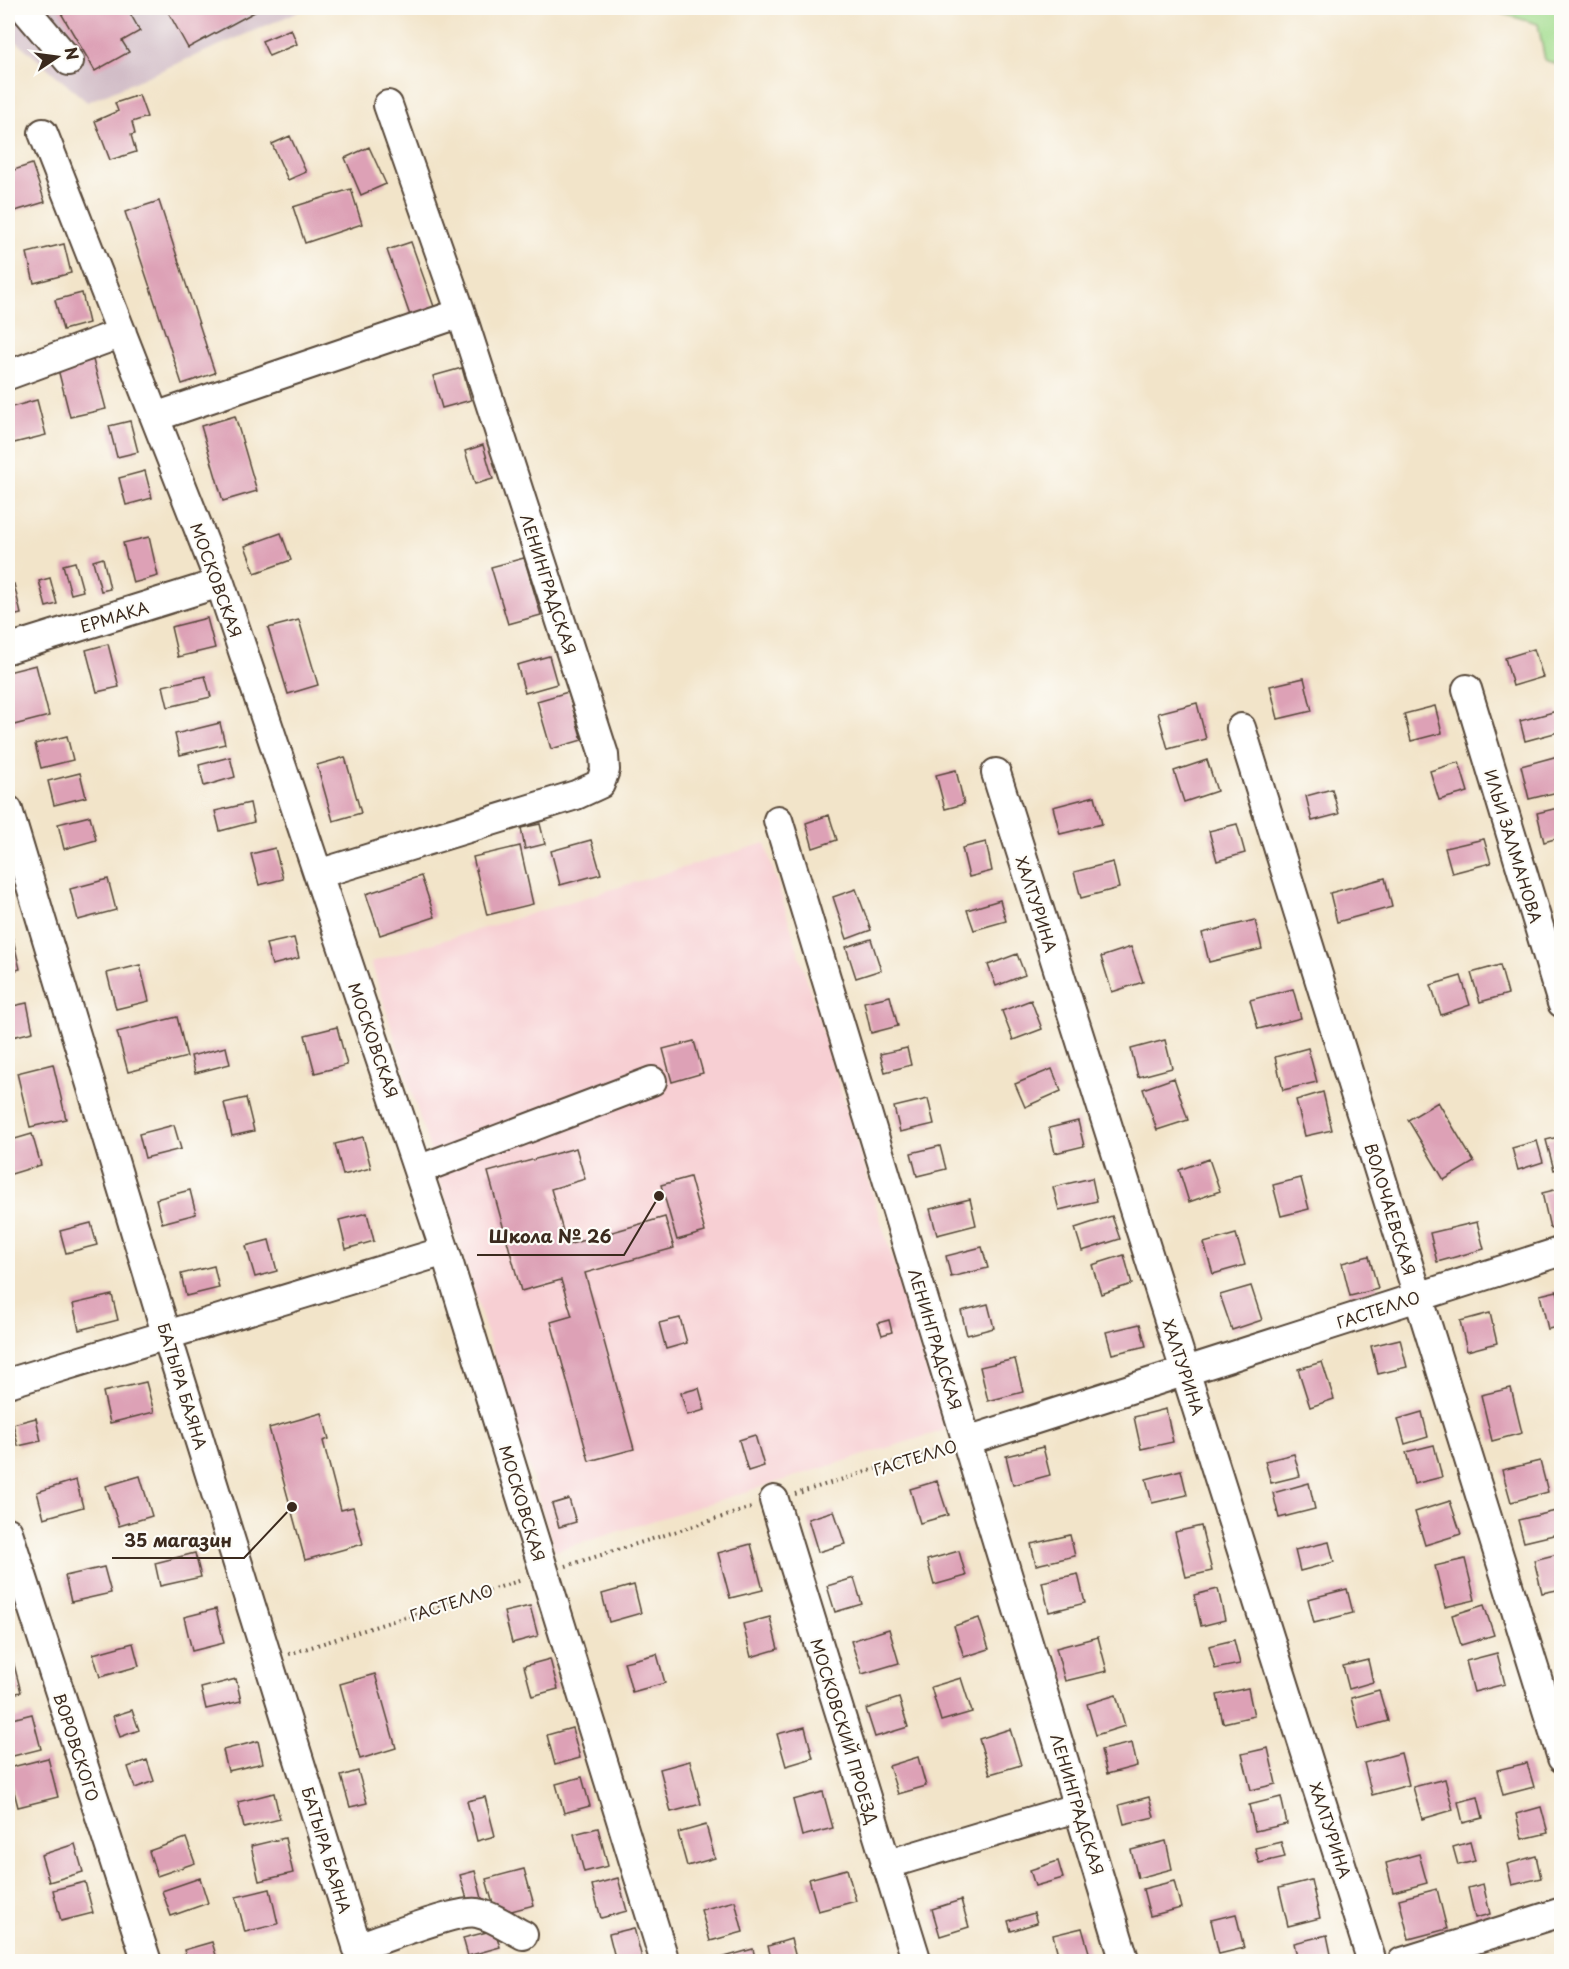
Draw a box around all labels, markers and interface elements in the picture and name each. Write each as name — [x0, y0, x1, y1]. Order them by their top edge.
north arrow — [27, 27, 87, 87]
text: N — [59, 45, 86, 62]
street label: ЛЕНИНГРАДСКАЯ — [515, 511, 583, 657]
street label: МОСКОВСКАЯ — [185, 519, 249, 641]
street label: ЕРМАКА — [77, 594, 151, 638]
street label: ИЛЬИ ЗАЛМАНОВА — [1479, 766, 1549, 926]
street label: ХАЛТУРИНА — [1010, 853, 1064, 955]
street label: МОСКОВСКАЯ — [343, 979, 405, 1101]
street label: ВОЛОЧАЕВСКАЯ — [1360, 1140, 1422, 1278]
callout: Школа № 26 — [477, 1219, 624, 1255]
text: Школа № 26 — [489, 1222, 612, 1249]
street label: ЛЕНИНГРАДСКАЯ — [903, 1265, 969, 1413]
street label: ГАСТЕЛЛО — [1333, 1284, 1423, 1334]
street label: ХАЛТУРИНА — [1157, 1316, 1211, 1418]
street label: БАТЫРА БАЯНА — [152, 1320, 214, 1452]
street label: ГАСТЕЛЛО — [870, 1433, 960, 1481]
street label: МОСКОВСКАЯ — [494, 1442, 552, 1564]
callout: 35 магазин — [112, 1522, 244, 1558]
text: 35 магазин — [124, 1526, 232, 1553]
street label: ГАСТЕЛЛО — [406, 1577, 496, 1627]
street label: МОСКОВСКИЙ ПРОЕЗД — [805, 1635, 885, 1827]
street label: ВОРОВСКОГО — [48, 1690, 106, 1804]
street label: ЛЕНИНГРАДСКАЯ — [1045, 1730, 1111, 1878]
street label: ХАЛТУРИНА — [1304, 1779, 1358, 1881]
street label: БАТЫРА БАЯНА — [296, 1784, 358, 1916]

